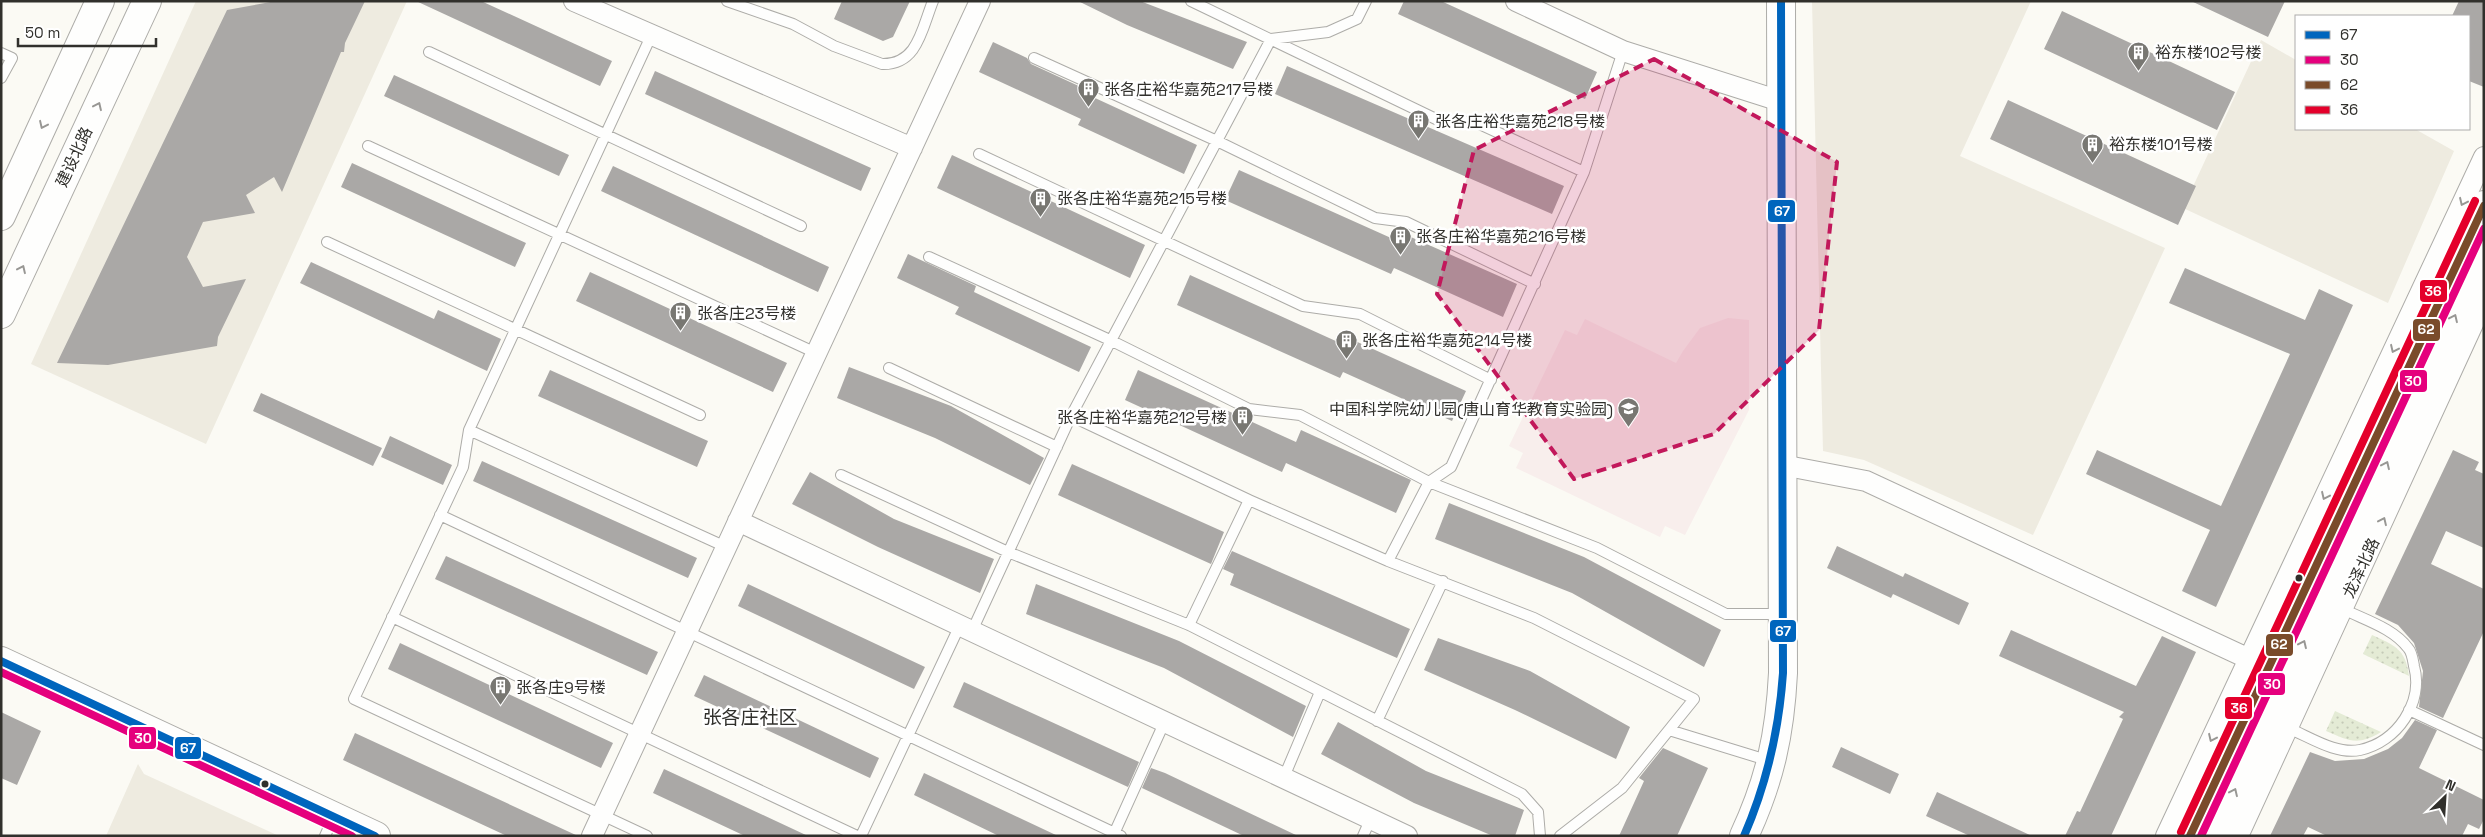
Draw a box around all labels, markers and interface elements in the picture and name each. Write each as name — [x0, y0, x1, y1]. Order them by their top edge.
scale bar — [18, 15, 155, 47]
legend — [2295, 15, 2470, 130]
text: 50 m — [25, 23, 60, 42]
text: 67 — [2340, 25, 2357, 44]
building icon: 裕东楼102号楼 — [2127, 40, 2151, 71]
place label: 裕东楼102号楼 — [2155, 42, 2262, 63]
text: 30 — [2340, 50, 2359, 69]
text: 62 — [2340, 75, 2358, 94]
building icon: 张各庄裕华嘉苑217号楼 — [1076, 77, 1100, 108]
place label: 张各庄裕华嘉苑217号楼 — [1104, 79, 1273, 100]
text: 36 — [2340, 100, 2358, 119]
one-way arrow — [92, 102, 103, 111]
building icon: 张各庄裕华嘉苑218号楼 — [1407, 109, 1431, 140]
place label: 张各庄裕华嘉苑218号楼 — [1435, 111, 1605, 132]
one-way arrow — [39, 120, 50, 129]
street label: 建设北路 — [51, 124, 97, 190]
building icon: 裕东楼101号楼 — [2081, 132, 2105, 163]
place label: 裕东楼101号楼 — [2109, 134, 2213, 155]
building icon: 张各庄裕华嘉苑215号楼 — [1029, 186, 1053, 217]
place label: 张各庄裕华嘉苑215号楼 — [1057, 188, 1227, 209]
one-way arrow — [2459, 196, 2469, 205]
line badge: 67 — [1767, 199, 1796, 223]
text: 67 — [1774, 202, 1790, 220]
building icon: 张各庄裕华嘉苑216号楼 — [1388, 224, 1412, 255]
place label: 张各庄裕华嘉苑216号楼 — [1416, 226, 1586, 247]
one-way arrow — [16, 265, 26, 274]
line badge: 36 — [2419, 279, 2448, 303]
text: 36 — [2424, 282, 2442, 300]
building icon: 张各庄23号楼 — [669, 301, 693, 332]
place label: 张各庄23号楼 — [697, 303, 796, 324]
one-way arrow — [2448, 314, 2459, 323]
line badge: 62 — [2412, 318, 2441, 342]
text: 62 — [2418, 320, 2434, 338]
building icon: 张各庄裕华嘉苑214号楼 — [1334, 328, 1358, 359]
place label: 张各庄裕华嘉苑214号楼 — [1362, 330, 1532, 351]
one-way arrow — [2390, 344, 2400, 353]
line badge: 30 — [2399, 369, 2428, 393]
text: 30 — [2404, 372, 2422, 390]
school or university icon: 中国科学院幼儿园(唐山育华教育实验园) — [1617, 397, 1641, 428]
place label: 中国科学院幼儿园(唐山育华教育实验园) — [1329, 399, 1613, 420]
building icon: 张各庄裕华嘉苑212号楼 — [1231, 405, 1255, 436]
place label: 张各庄裕华嘉苑212号楼 — [1057, 407, 1227, 428]
one-way arrow — [2380, 461, 2390, 470]
one-way arrow — [2321, 491, 2331, 500]
one-way arrow — [2377, 517, 2387, 526]
street label: 龙泽北路 — [2338, 535, 2384, 601]
unlabelled marker — [2294, 573, 2304, 583]
line badge: 67 — [1769, 619, 1797, 643]
text: 67 — [1775, 622, 1791, 640]
line badge: 62 — [2265, 633, 2294, 657]
text: 62 — [2271, 635, 2287, 653]
one-way arrow — [2296, 640, 2307, 649]
line badge: 30 — [2257, 672, 2286, 696]
building icon: 张各庄9号楼 — [488, 675, 512, 706]
text: 30 — [2263, 675, 2281, 693]
place label: 张各庄9号楼 — [516, 677, 606, 698]
line badge: 36 — [2224, 696, 2253, 720]
text: 36 — [2230, 699, 2248, 717]
district label: 张各庄社区 — [702, 705, 798, 730]
line badge: 30 — [128, 726, 157, 750]
text: 30 — [134, 729, 152, 747]
one-way arrow — [2207, 733, 2218, 742]
line badge: 67 — [174, 736, 202, 760]
text: 67 — [180, 739, 196, 757]
north arrow — [2420, 772, 2470, 822]
text: N — [2442, 775, 2459, 795]
unlabelled marker — [260, 779, 270, 789]
one-way arrow — [2228, 788, 2238, 797]

